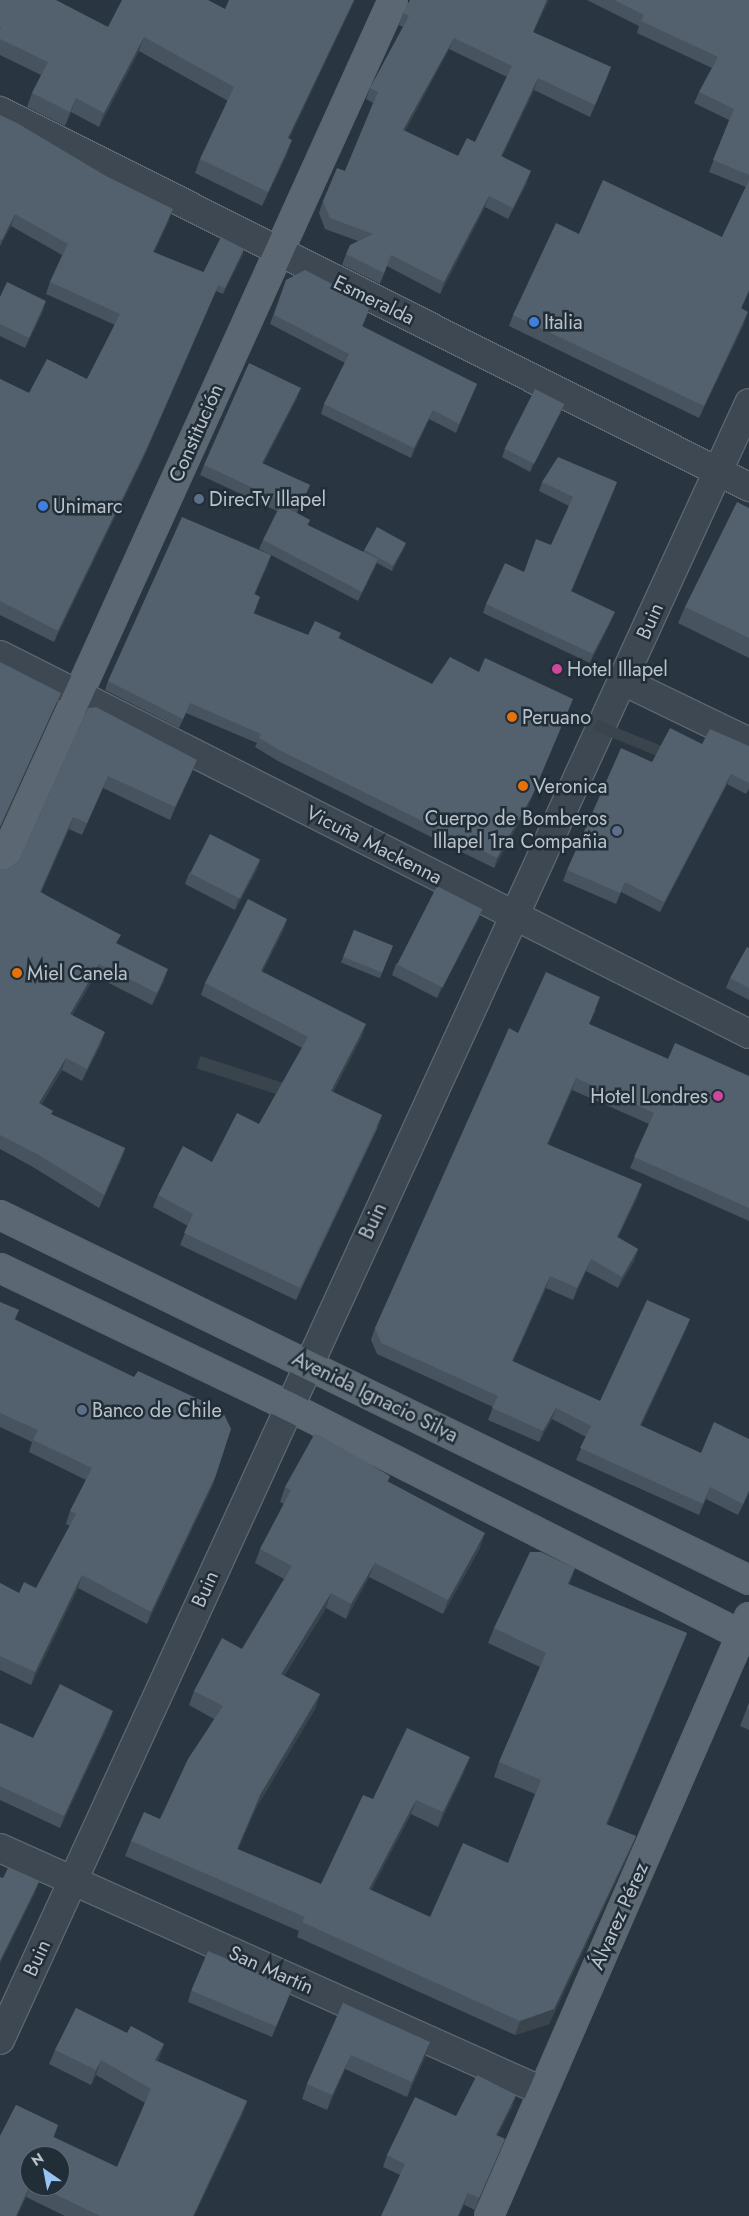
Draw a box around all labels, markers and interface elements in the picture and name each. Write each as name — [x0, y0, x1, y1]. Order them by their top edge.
street label: Esmeralda — [330, 270, 418, 330]
place label: Italia — [544, 310, 583, 334]
marker: Italia — [528, 316, 540, 328]
street label: Constitución — [164, 380, 228, 486]
place label: DirecTv Illapel — [209, 487, 326, 511]
marker: DirecTv Illapel — [193, 493, 205, 505]
place label: Unimarc — [53, 494, 123, 518]
marker: Unimarc — [37, 500, 49, 512]
street label: Buin — [631, 599, 669, 643]
place label: Hotel Illapel — [567, 657, 668, 681]
marker: Hotel Illapel — [551, 663, 563, 675]
place label: Peruano — [522, 705, 591, 729]
marker: Peruano — [506, 711, 518, 723]
place label: Veronica — [533, 774, 607, 798]
marker: Veronica — [517, 780, 529, 792]
street label: Vicuña Mackenna — [302, 800, 446, 890]
place label: Cuerpo de Bomberos Illapel 1ra Compañia — [425, 807, 607, 854]
marker: Cuerpo de Bomberos Illapel 1ra Compañia — [611, 825, 623, 837]
place label: Miel Canela — [27, 961, 128, 985]
marker: Miel Canela — [11, 967, 23, 979]
place label: Hotel Londres — [590, 1084, 708, 1108]
marker: Hotel Londres — [712, 1090, 724, 1102]
street label: Buin — [354, 1199, 392, 1243]
street label: Avenida Ignacio Silva — [288, 1347, 462, 1447]
place label: Banco de Chile — [92, 1398, 222, 1422]
marker: Banco de Chile — [76, 1404, 88, 1416]
street label: Buin — [186, 1567, 224, 1611]
street label: Álvarez Pérez — [585, 1859, 653, 1973]
street label: Buin — [18, 1936, 56, 1980]
street label: San Martín — [225, 1941, 317, 1999]
north arrow — [20, 2146, 70, 2196]
text: N — [27, 2148, 47, 2171]

